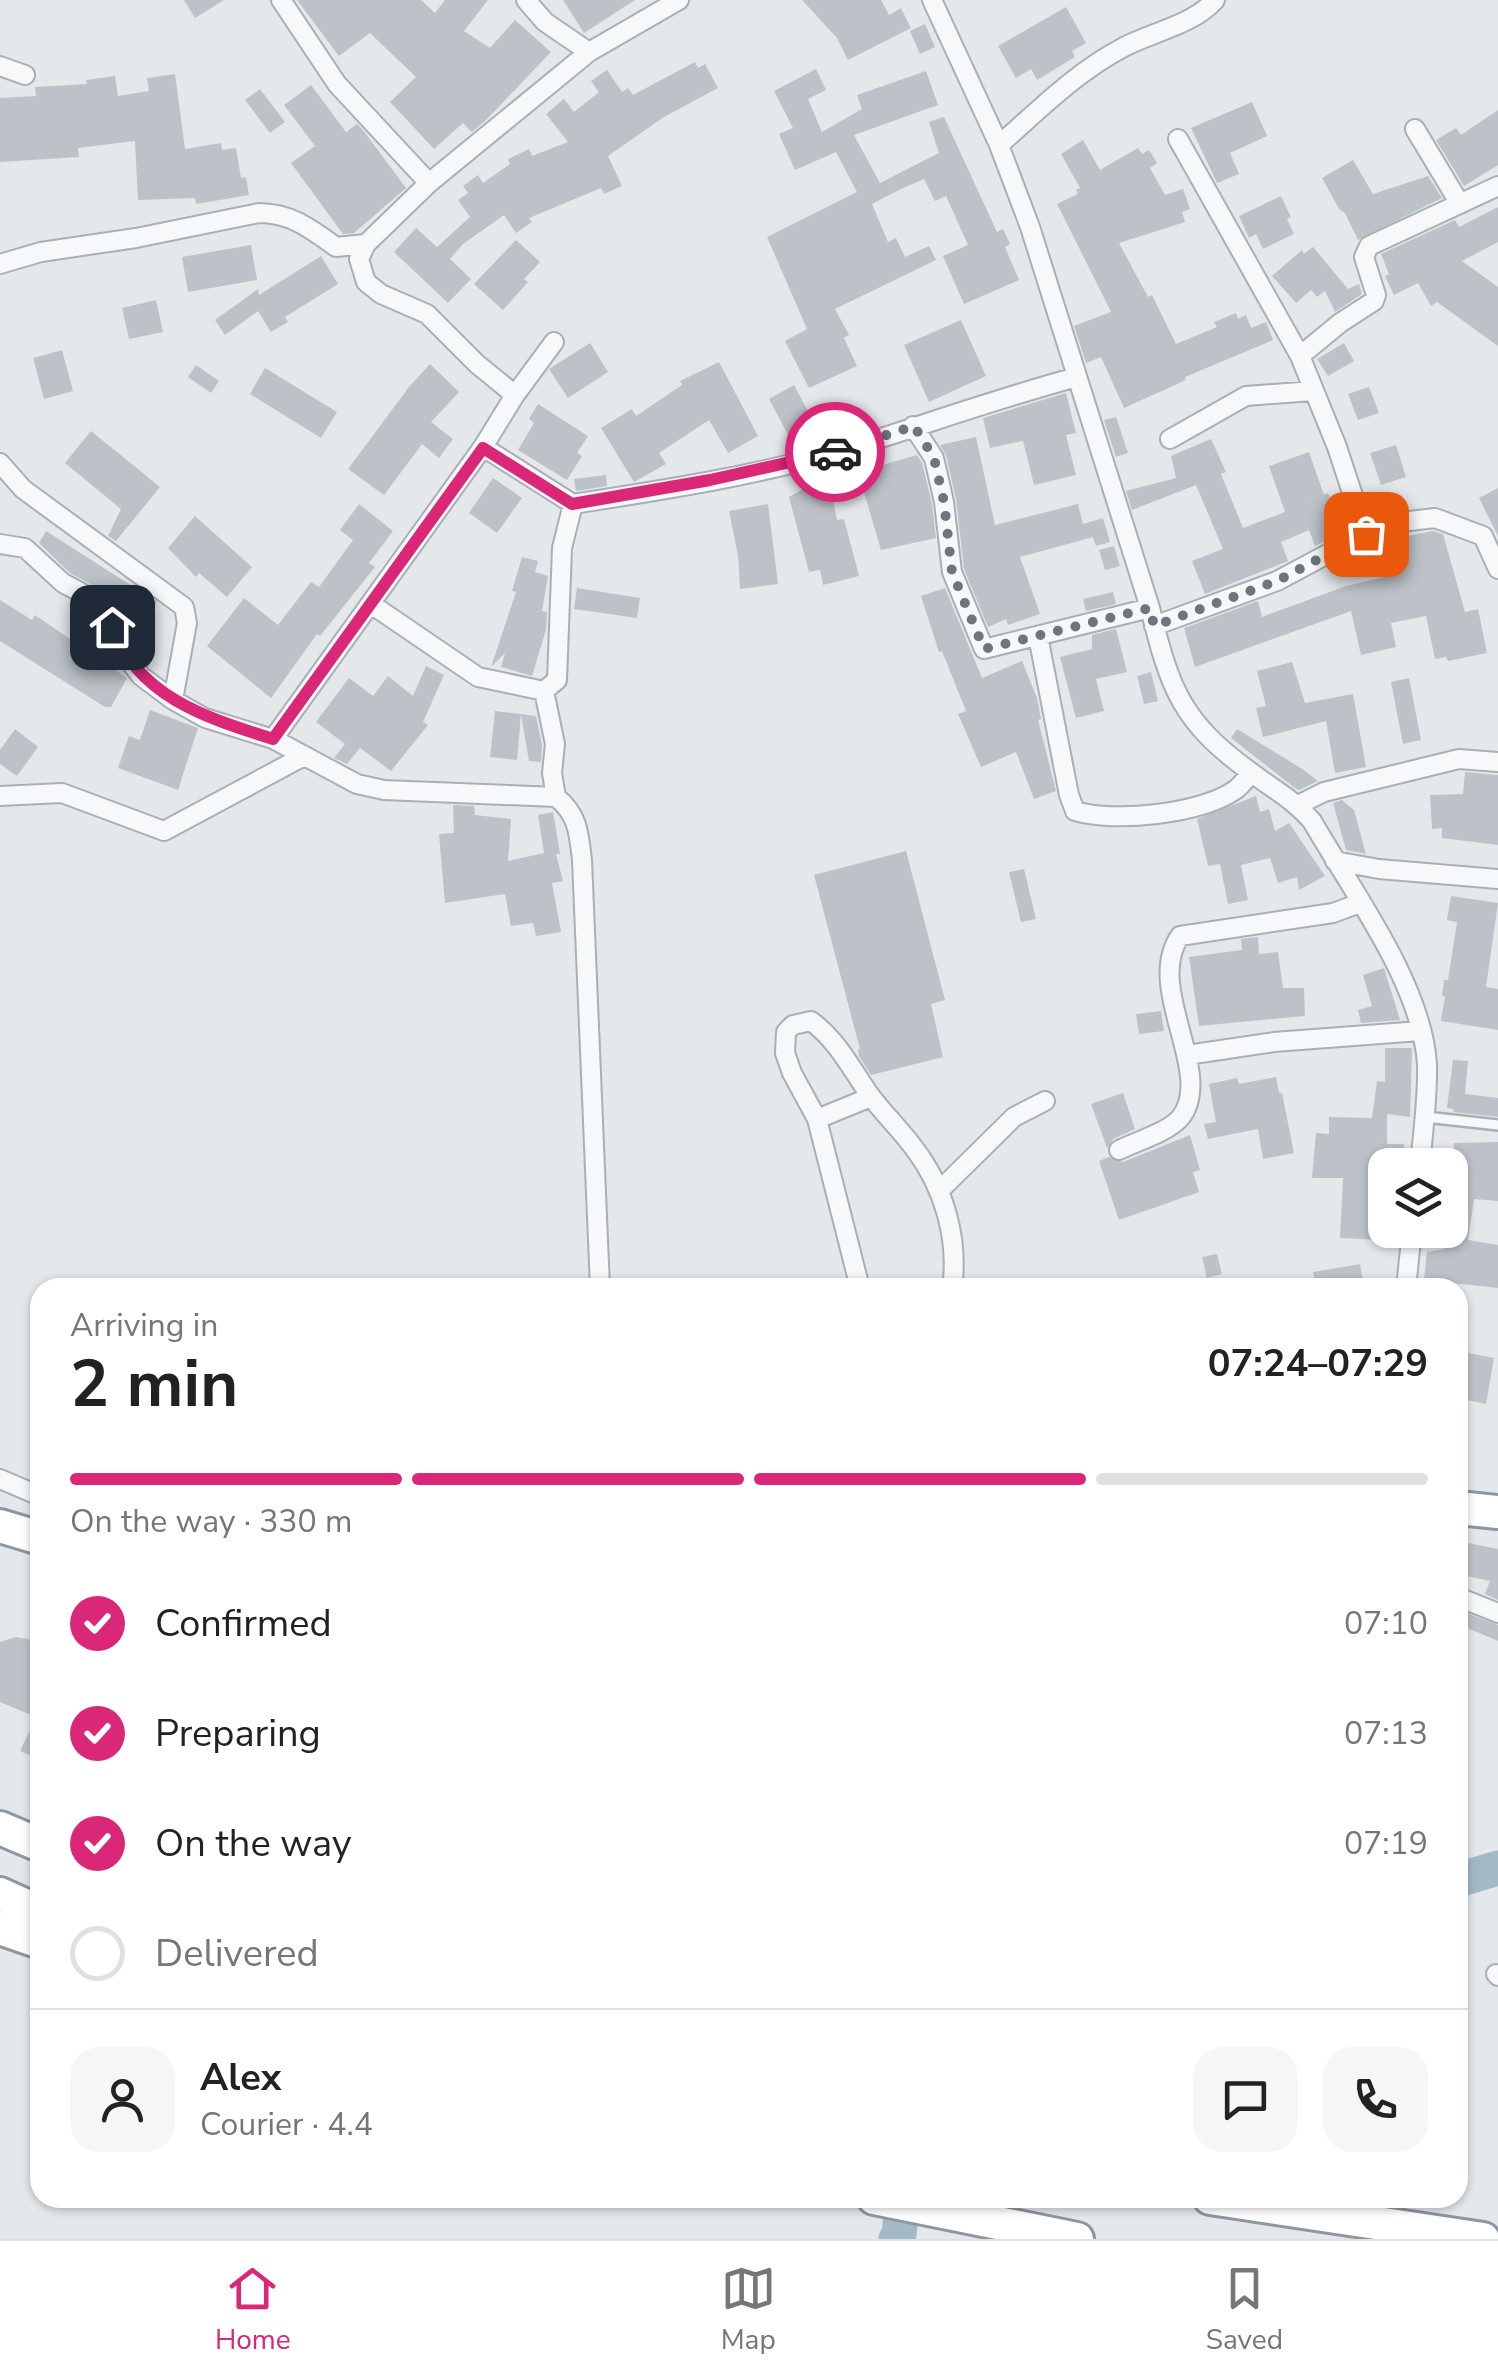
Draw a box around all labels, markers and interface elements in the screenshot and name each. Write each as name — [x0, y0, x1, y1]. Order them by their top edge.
courier — [785, 402, 885, 502]
icon: car — [808, 425, 863, 480]
pin — [1324, 492, 1409, 577]
icon: bag — [1339, 507, 1394, 562]
pin — [70, 585, 155, 670]
icon: home — [85, 600, 140, 655]
map controls — [1368, 1148, 1468, 1248]
button: layers — [1368, 1148, 1468, 1248]
text: Arriving in — [70, 1304, 218, 1347]
text: 07:24–07:29 — [1208, 1338, 1428, 1389]
text: 2 min — [70, 1340, 238, 1429]
text: On the way · 330 m — [70, 1500, 352, 1543]
icon: check — [70, 1596, 125, 1651]
text: Confirmed — [155, 1598, 332, 1649]
text: 07:10 — [1344, 1602, 1428, 1645]
icon: check — [70, 1706, 125, 1761]
text: Preparing — [155, 1708, 321, 1759]
text: 07:13 — [1344, 1712, 1428, 1755]
icon: check — [70, 1816, 125, 1871]
text: On the way — [155, 1818, 351, 1869]
text: 07:19 — [1344, 1822, 1428, 1865]
text: Delivered — [155, 1928, 319, 1979]
button: person — [70, 2047, 175, 2152]
button: chat — [1193, 2047, 1298, 2152]
button: phone — [1323, 2047, 1428, 2152]
text: Alex — [200, 2052, 281, 2103]
text: Courier · 4.4 — [200, 2103, 373, 2146]
tab: Home — [215, 2261, 291, 2359]
tab: Map — [721, 2261, 776, 2359]
tab: Saved — [1206, 2261, 1283, 2359]

